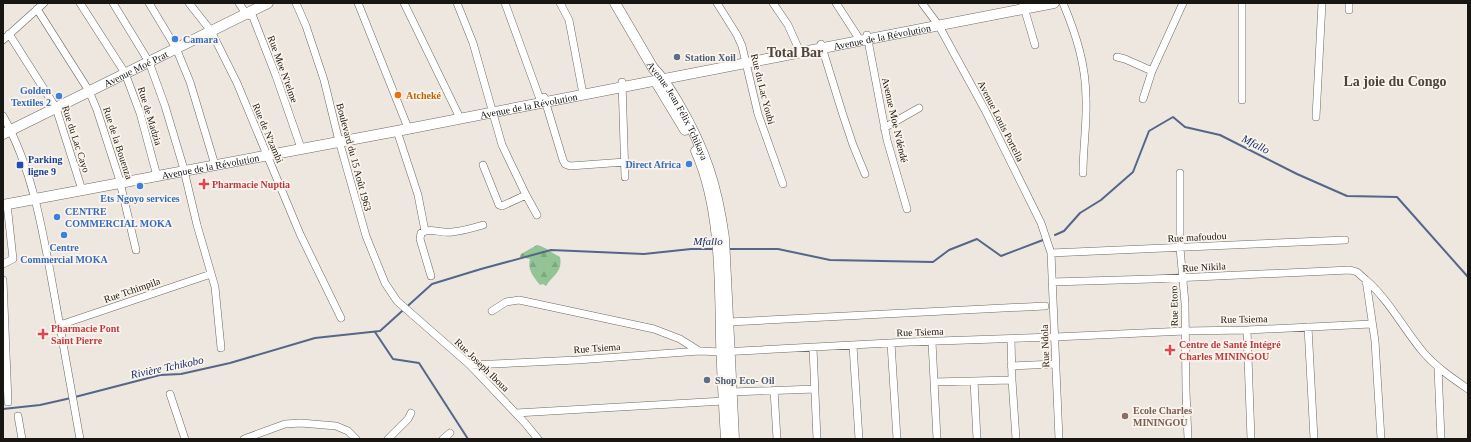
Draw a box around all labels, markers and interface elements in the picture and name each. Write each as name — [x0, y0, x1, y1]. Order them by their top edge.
street label: Avenue de la Révolution — [832, 22, 932, 51]
marker: Camara — [170, 34, 180, 44]
place label: Camara — [183, 34, 218, 45]
street label: Rue Moe N'telme — [266, 34, 300, 105]
district label: Total Bar — [767, 45, 823, 60]
street label: Avenue Moé Prat — [102, 48, 170, 89]
marker: Station Xoil — [672, 52, 682, 62]
place label: Station Xoil — [685, 52, 736, 63]
street label: Rue du Lac Youbi — [749, 53, 777, 126]
street label: Avenue Jean Félix Tchikaya — [645, 60, 711, 162]
district label: La joie du Congo — [1343, 74, 1447, 89]
street label: Avenue Moe N'déndé — [880, 77, 910, 164]
street label: Avenue Louis Portella — [976, 79, 1026, 164]
place label: Golden Textiles 2 — [11, 85, 51, 108]
street label: Rue de Madzia — [136, 85, 164, 147]
marker: Atcheké — [393, 90, 403, 100]
place label: Atcheké — [406, 90, 442, 101]
street label: Avenue de la Révolution — [479, 90, 578, 120]
marker: Golden Textiles 2 — [54, 91, 64, 101]
street label: Rue de N'zambi — [250, 101, 286, 165]
street label: Boulevard du 15 Août 1963 — [334, 102, 374, 212]
street label: Rue du Lac Cayo — [60, 104, 92, 174]
street label: Rue de la Bouenza — [101, 106, 135, 181]
water label: Mfallo — [1239, 132, 1272, 156]
street label: Avenue de la Révolution — [161, 152, 260, 181]
place label: Parking ligne 9 — [28, 154, 62, 177]
place label: Direct Africa — [625, 159, 681, 170]
marker: Direct Africa — [684, 159, 694, 169]
marker: Parking ligne 9 — [15, 160, 25, 170]
marker: Pharmacie Nuptia — [199, 179, 209, 189]
place label: Pharmacie Nuptia — [212, 179, 290, 190]
marker: Ets Ngoyo services — [135, 181, 145, 191]
place label: Ets Ngoyo services — [100, 193, 180, 204]
place label: CENTRE COMMERCIAL MOKA — [65, 206, 173, 229]
marker: CENTRE COMMERCIAL MOKA — [52, 212, 62, 222]
marker: Centre Commercial MOKA — [59, 230, 69, 240]
street label: Rue mafoudou — [1167, 230, 1227, 244]
water label: Mfallo — [692, 235, 723, 247]
place label: Centre Commercial MOKA — [20, 242, 108, 265]
street label: Rue Nikila — [1182, 260, 1227, 274]
street label: Rue Tchimpila — [102, 275, 162, 305]
street label: Rue Etoro — [1168, 285, 1180, 327]
street label: Rue Tsiema — [1220, 313, 1268, 325]
place label: Pharmacie Pont Saint Pierre — [51, 323, 120, 346]
street label: Rue Ndola — [1039, 324, 1051, 368]
street label: Rue Tsiema — [896, 326, 944, 338]
marker: Pharmacie Pont Saint Pierre — [38, 329, 48, 339]
street label: Rue Joseph Iboua — [453, 336, 512, 394]
place label: Centre de Santé Intégré Charles MININGOU — [1179, 339, 1281, 362]
street label: Rue Tsiema — [573, 341, 621, 355]
marker: Centre de Santé Intégré Charles MININGOU — [1164, 344, 1176, 356]
water label: Rivière Tchikobo — [129, 353, 205, 381]
marker: Shop Eco- Oil — [702, 375, 712, 385]
place label: Shop Eco- Oil — [715, 375, 775, 386]
place label: Ecole Charles MININGOU — [1133, 405, 1192, 428]
marker: Ecole Charles MININGOU — [1120, 411, 1130, 421]

